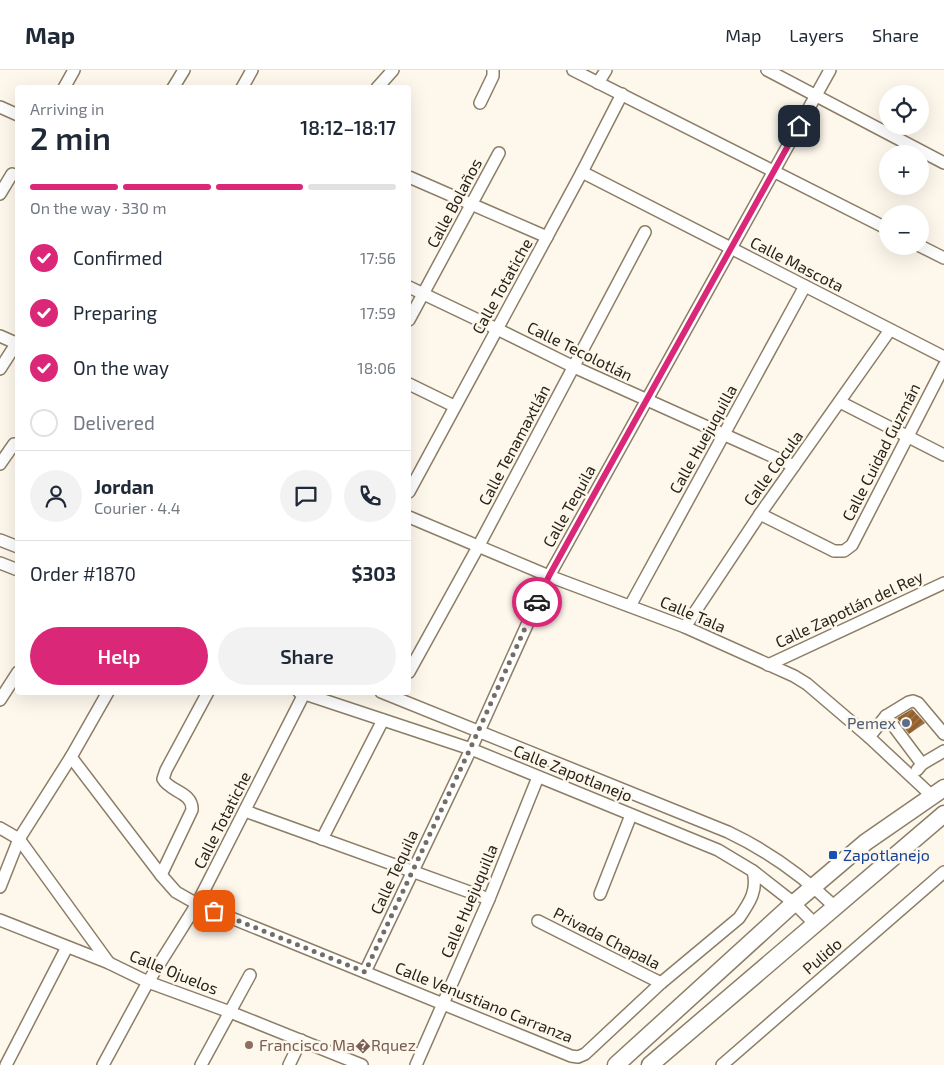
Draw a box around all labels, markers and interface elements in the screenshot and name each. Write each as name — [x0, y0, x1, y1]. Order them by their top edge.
text: Map — [25, 20, 75, 49]
text: Map — [725, 24, 761, 46]
text: Layers — [789, 24, 844, 46]
text: Share — [872, 24, 919, 46]
map controls — [879, 85, 929, 255]
button: locate — [879, 85, 929, 135]
text: Arriving in — [30, 99, 104, 118]
pin — [778, 105, 820, 147]
icon: home — [785, 112, 813, 140]
text: 18:12–18:17 — [300, 116, 396, 139]
text: 2 min — [30, 118, 111, 156]
button: + — [879, 145, 929, 195]
street label: Calle Bolaños — [422, 155, 485, 251]
text: On the way · 330 m — [30, 198, 166, 217]
button: − — [879, 205, 929, 255]
street label: Calle Mascota — [747, 232, 847, 295]
street label: Calle Totatiche — [467, 235, 536, 337]
icon: check — [30, 244, 58, 272]
text: Confirmed — [73, 246, 163, 269]
text: 17:56 — [360, 248, 396, 267]
icon: check — [30, 299, 58, 327]
text: Preparing — [73, 301, 157, 324]
text: 17:59 — [360, 303, 396, 322]
street label: Calle Tecolotlán — [524, 317, 636, 384]
icon: check — [30, 354, 58, 382]
text: On the way — [73, 356, 169, 379]
text: 18:06 — [357, 358, 396, 377]
street label: Calle Cuidad Guzmán — [838, 380, 923, 524]
street label: Calle Tenamaxtlán — [474, 381, 553, 508]
street label: Calle Huejuquilla — [665, 381, 741, 497]
text: Delivered — [73, 411, 155, 434]
street label: Calle Cocula — [739, 426, 806, 509]
street label: Calle Tequila — [538, 461, 599, 550]
button: person — [30, 470, 82, 522]
button: chat — [280, 470, 332, 522]
button: phone — [344, 470, 396, 522]
text: Jordan — [94, 475, 154, 498]
text: Courier · 4.4 — [94, 498, 181, 517]
text: Order #1870 — [30, 562, 136, 585]
text: $303 — [351, 562, 396, 585]
street label: Calle Zapotlán del Rey — [772, 566, 926, 651]
courier — [512, 577, 562, 627]
icon: car — [523, 588, 551, 616]
street label: Calle Tala — [658, 591, 729, 636]
button: Help — [30, 627, 208, 685]
button: Share — [218, 627, 396, 685]
place label: Pemex — [847, 713, 897, 732]
marker: Pemex — [900, 717, 912, 729]
street label: Calle Zapotlanejo — [511, 740, 635, 806]
street label: Calle Totatiche — [189, 768, 254, 872]
street label: Calle Tequila — [366, 827, 421, 917]
street label: Calle Huejuquilla — [436, 841, 502, 961]
place label: Zapotlanejo — [843, 845, 930, 865]
marker: Zapotlanejo — [827, 849, 839, 861]
pin — [193, 890, 235, 932]
icon: bag — [200, 897, 228, 925]
street label: Privada Chapala — [551, 902, 664, 973]
street label: Pulido — [798, 934, 845, 978]
street label: Calle Ojuelos — [127, 945, 221, 999]
street label: Calle Venustiano Carranza — [393, 957, 576, 1046]
place label: Francisco Ma�Rquez — [259, 1035, 416, 1054]
marker: Francisco Ma�Rquez — [243, 1039, 255, 1051]

